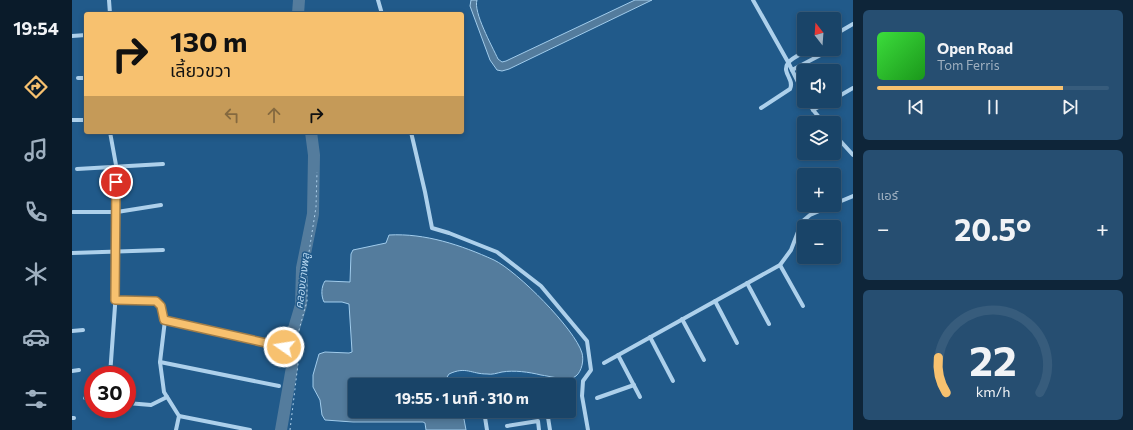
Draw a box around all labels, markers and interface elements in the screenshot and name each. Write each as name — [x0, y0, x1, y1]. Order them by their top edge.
north arrow — [797, 12, 841, 56]
map controls — [797, 12, 841, 264]
text: 19:54 — [13, 17, 59, 39]
text: 130 m — [170, 24, 247, 58]
icon: right — [104, 28, 156, 80]
text: Open Road — [937, 39, 1013, 57]
text: Tom Ferris — [937, 57, 1000, 73]
text: เลี้ยวขวา — [170, 59, 231, 81]
button: sound — [797, 64, 841, 108]
icon: directions — [22, 73, 50, 101]
icon: previous — [905, 96, 927, 118]
icon: pause — [982, 96, 1004, 118]
icon: next — [1059, 96, 1081, 118]
icon: left — [221, 104, 243, 126]
icon: ahead — [263, 104, 285, 126]
icon: right — [305, 104, 327, 126]
button: layers — [797, 116, 841, 160]
icon: music — [22, 136, 50, 164]
pin — [99, 165, 133, 199]
button: + — [797, 168, 841, 212]
icon: arrive — [105, 171, 127, 193]
text: แอร์ — [877, 187, 898, 203]
icon: phone — [22, 198, 50, 226]
text: 20.5° — [954, 210, 1031, 247]
text: − — [877, 215, 890, 242]
text: + — [1096, 215, 1109, 242]
button: − — [797, 220, 841, 264]
water label: คลองบางพลู — [292, 252, 312, 310]
icon: climate — [22, 260, 50, 288]
icon: car — [22, 323, 50, 351]
position arrow — [263, 326, 305, 368]
text: 22 — [969, 334, 1017, 385]
speed limit sign: 30 — [84, 366, 136, 418]
text: km/h — [976, 382, 1010, 400]
icon: filters — [22, 385, 50, 413]
text: 19:55 · 1 นาที · 310 m — [395, 389, 529, 407]

